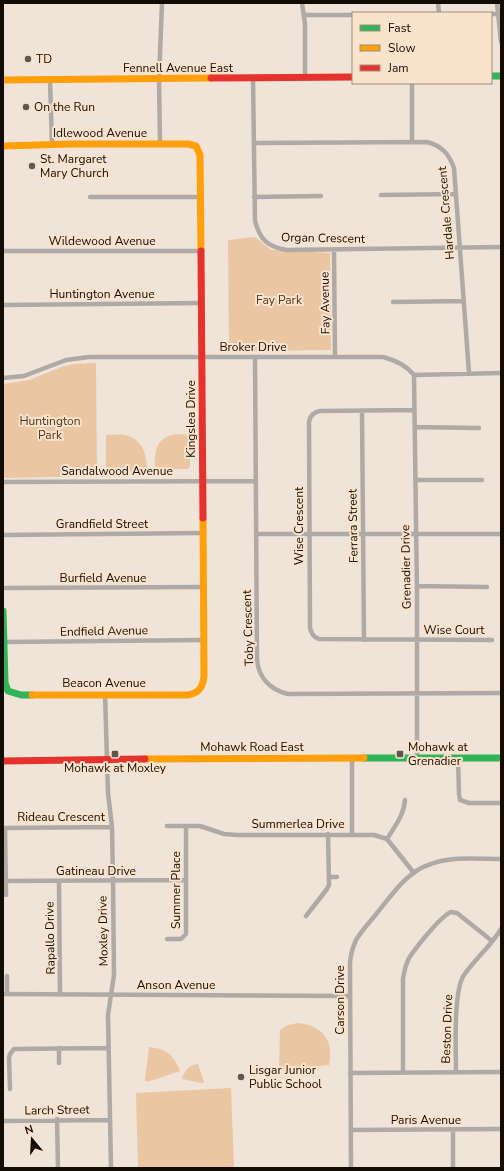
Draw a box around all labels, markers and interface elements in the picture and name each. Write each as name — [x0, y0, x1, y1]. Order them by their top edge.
legend — [352, 12, 492, 84]
text: Fast — [388, 20, 411, 36]
text: Slow — [388, 40, 416, 56]
place label: TD — [36, 51, 52, 67]
marker: TD — [23, 54, 33, 64]
street label: Fennell Avenue East — [123, 60, 234, 76]
text: Jam — [387, 60, 409, 76]
place label: On the Run — [34, 99, 95, 115]
marker: On the Run — [21, 102, 31, 112]
street label: Idlewood Avenue — [53, 125, 147, 141]
place label: St. Margaret Mary Church — [40, 151, 109, 181]
marker: St. Margaret Mary Church — [27, 161, 37, 171]
street label: Hardale Crescent — [434, 165, 458, 260]
street label: Organ Crescent — [281, 229, 366, 247]
street label: Wildewood Avenue — [48, 233, 156, 249]
street label: Fay Avenue — [316, 271, 334, 335]
street label: Huntington Avenue — [49, 286, 155, 302]
park label: Fay Park — [256, 292, 303, 308]
street label: Broker Drive — [219, 339, 287, 355]
street label: Kingslea Drive — [183, 380, 199, 458]
park label: Huntington Park — [19, 413, 81, 443]
street label: Sandalwood Avenue — [61, 463, 173, 479]
street label: Wise Crescent — [291, 486, 307, 565]
street label: Ferrara Street — [344, 488, 362, 563]
street label: Grandfield Street — [56, 516, 149, 532]
street label: Grenadier Drive — [397, 525, 415, 609]
street label: Burfield Avenue — [60, 570, 146, 586]
street label: Toby Crescent — [239, 589, 257, 666]
street label: Endfield Avenue — [60, 622, 148, 640]
street label: Wise Court — [423, 622, 485, 638]
street label: Beacon Avenue — [62, 675, 146, 691]
street label: Mohawk Road East — [200, 739, 305, 755]
place label: Mohawk at Grenadier — [408, 739, 469, 769]
marker: Mohawk at Moxley — [110, 749, 120, 759]
marker: Mohawk at Grenadier — [395, 749, 405, 759]
place label: Mohawk at Moxley — [64, 760, 167, 776]
street label: Rideau Crescent — [17, 809, 106, 825]
street label: Summerlea Drive — [251, 816, 345, 832]
street label: Summer Place — [168, 851, 184, 929]
street label: Gatineau Drive — [56, 863, 136, 879]
street label: Moxley Drive — [94, 896, 112, 966]
street label: Rapallo Drive — [41, 901, 59, 975]
street label: Carson Drive — [332, 965, 348, 1035]
street label: Anson Avenue — [137, 977, 215, 993]
street label: Beston Drive — [438, 994, 456, 1064]
place label: Lisgar Junior Public School — [249, 1062, 322, 1092]
marker: Lisgar Junior Public School — [236, 1072, 246, 1082]
street label: Larch Street — [24, 1101, 91, 1119]
street label: Paris Avenue — [391, 1112, 461, 1128]
north arrow — [12, 1119, 52, 1159]
text: N — [23, 1122, 35, 1138]

